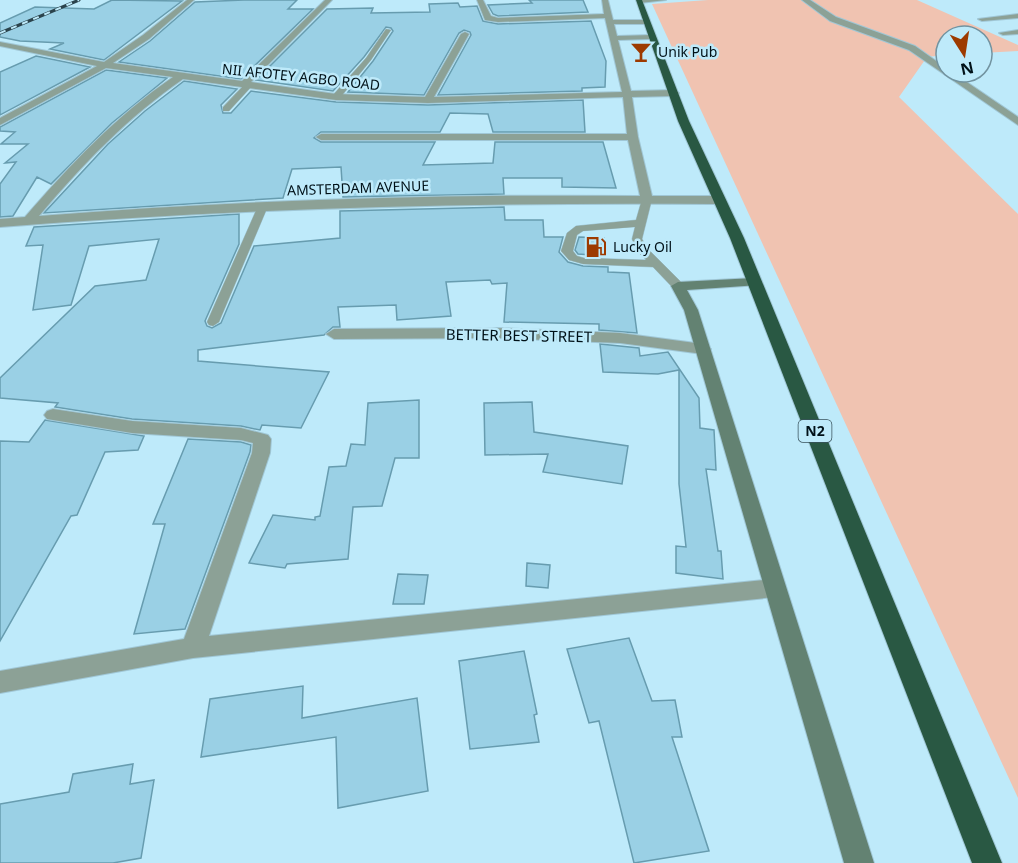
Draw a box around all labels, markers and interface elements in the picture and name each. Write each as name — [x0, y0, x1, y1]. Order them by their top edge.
north arrow — [934, 24, 994, 84]
bar icon: Unik Pub — [629, 40, 653, 64]
place label: Unik Pub — [658, 42, 717, 61]
text: N — [958, 57, 976, 81]
street label: NII AFOTEY AGBO ROAD — [221, 59, 381, 94]
street label: AMSTERDAM AVENUE — [287, 176, 429, 199]
fuel station icon: Lucky Oil — [584, 235, 608, 259]
place label: Lucky Oil — [613, 237, 672, 256]
street label: BETTER BEST STREET — [446, 324, 593, 346]
road number: N2 — [798, 420, 832, 442]

